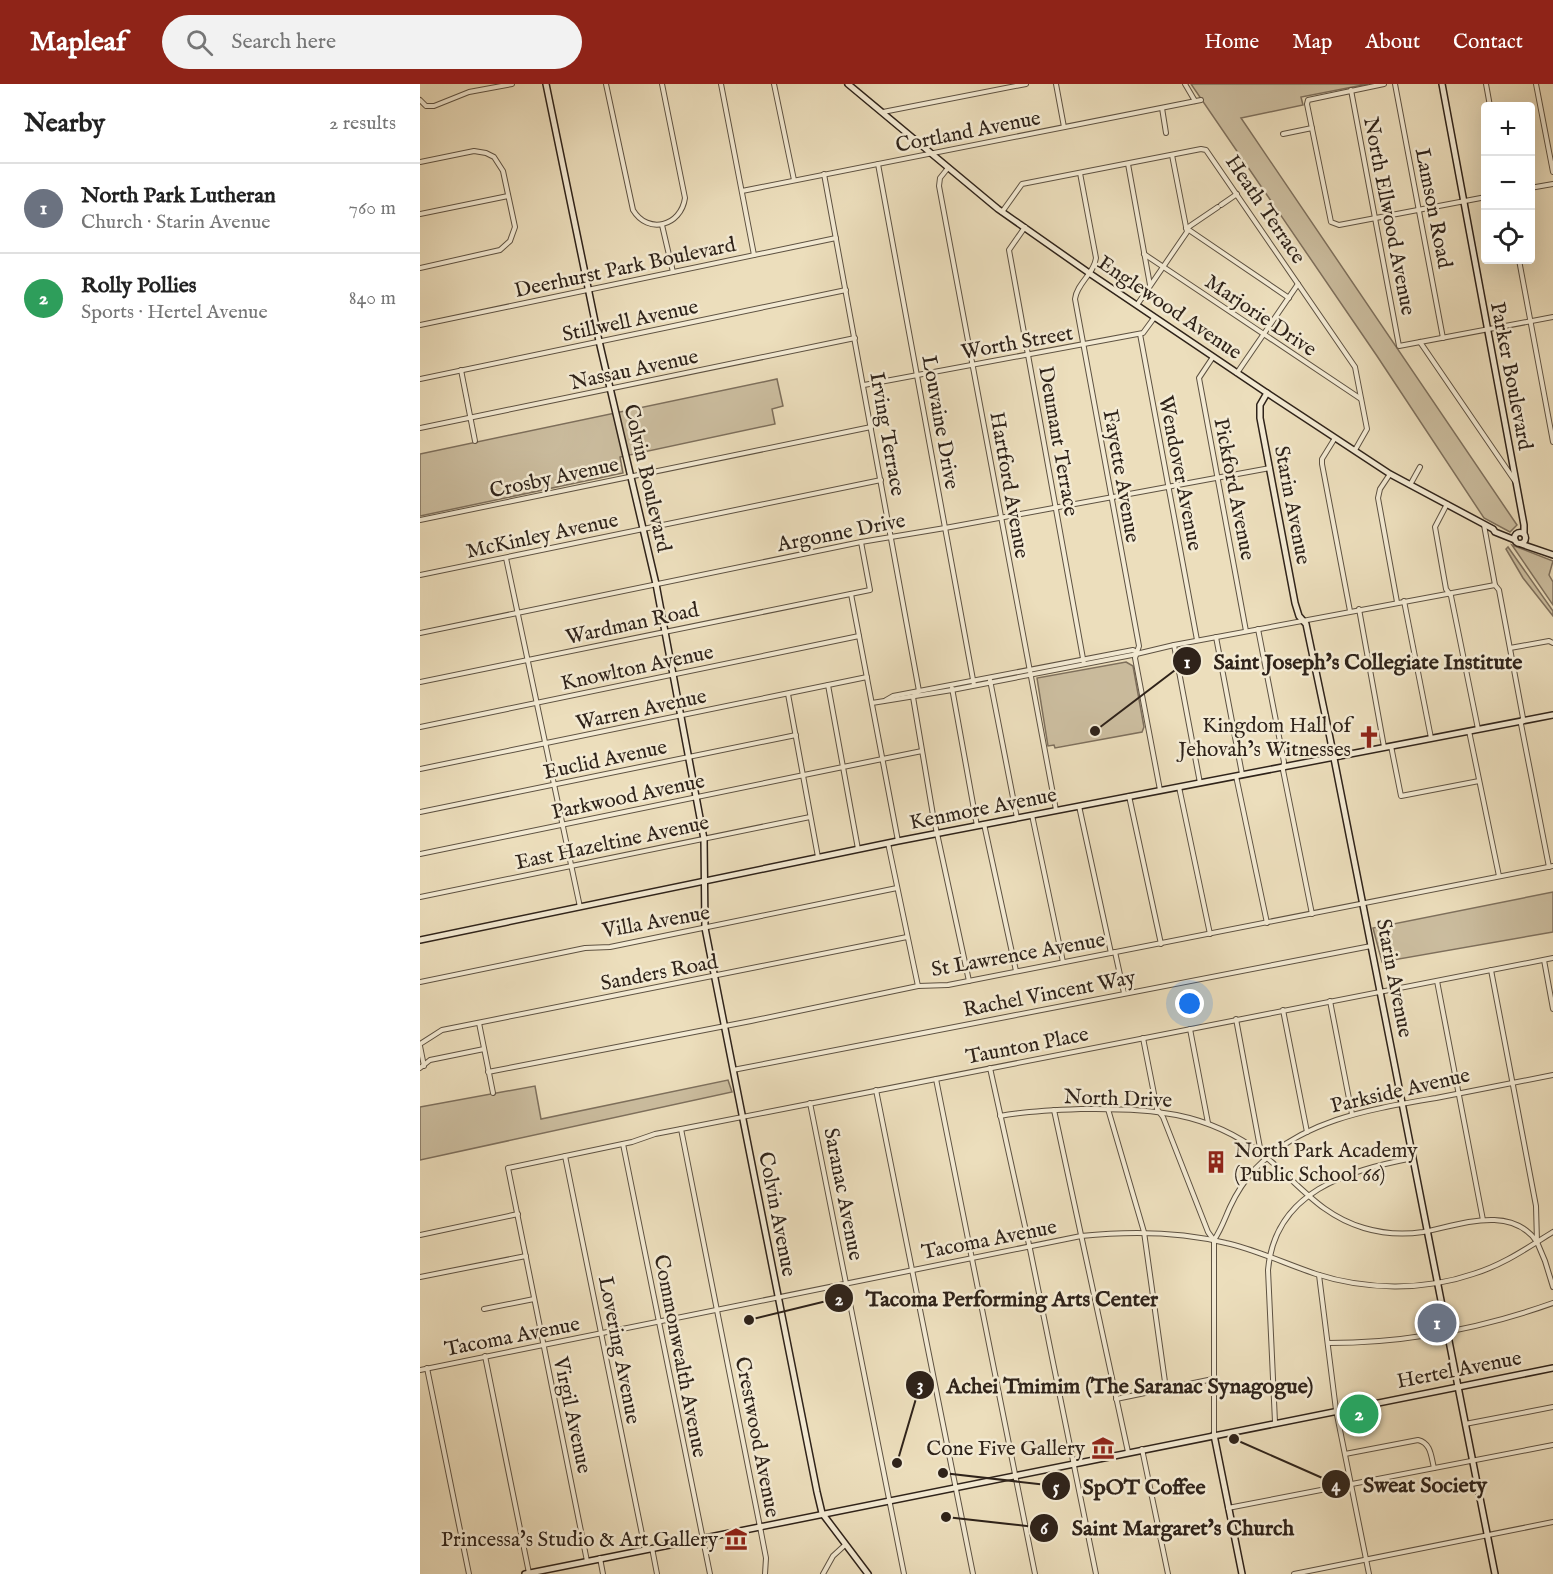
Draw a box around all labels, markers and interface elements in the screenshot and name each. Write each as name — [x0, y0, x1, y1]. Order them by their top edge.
search box — [162, 15, 582, 69]
text: Mapleaf — [30, 25, 126, 60]
icon: search — [183, 26, 216, 59]
text: Search here — [231, 28, 336, 56]
text: Home — [1204, 29, 1259, 56]
text: Map — [1292, 29, 1332, 56]
text: About — [1365, 29, 1420, 56]
text: Contact — [1453, 29, 1523, 56]
map controls — [1481, 102, 1535, 264]
button: + — [1481, 102, 1535, 156]
street label: Cortland Avenue — [893, 105, 1043, 160]
text: Nearby — [24, 107, 105, 140]
text: 2 results — [329, 111, 396, 136]
street label: North Ellwood Avenue — [1356, 115, 1421, 318]
street label: Lamson Road — [1408, 146, 1458, 272]
street label: Heath Terrace — [1218, 150, 1311, 270]
button: − — [1481, 156, 1535, 210]
text: North Park Lutheran — [81, 182, 276, 210]
text: 1 — [40, 196, 47, 221]
text: 760 m — [349, 196, 396, 221]
text: Church · Starin Avenue — [81, 210, 271, 235]
button: locate — [1481, 210, 1535, 264]
street label: Deerhurst Park Boulevard — [512, 232, 739, 305]
street label: Englewood Avenue — [1092, 250, 1247, 367]
street label: Marjorie Drive — [1199, 269, 1322, 364]
text: Rolly Pollies — [81, 272, 197, 300]
text: 2 — [39, 286, 48, 311]
text: 840 m — [349, 286, 396, 311]
street label: Stillwell Avenue — [560, 294, 701, 349]
text: Sports · Hertel Avenue — [81, 300, 268, 325]
street label: Parker Boulevard — [1483, 300, 1538, 453]
street label: Worth Street — [959, 320, 1075, 367]
street label: Nassau Avenue — [568, 344, 701, 397]
street label: Louvaine Drive — [914, 353, 965, 492]
street label: Deumant Terrace — [1031, 364, 1084, 519]
street label: Irving Terrace — [862, 370, 911, 499]
street label: Wendover Avenue — [1151, 393, 1208, 553]
street label: Colvin Boulevard — [616, 402, 677, 556]
street label: Fayette Avenue — [1096, 408, 1146, 545]
street label: Hartford Avenue — [982, 410, 1035, 561]
street label: Pickford Avenue — [1207, 416, 1261, 563]
street label: Starin Avenue — [1267, 444, 1316, 567]
street label: Crosby Avenue — [487, 452, 622, 505]
street label: McKinley Avenue — [464, 507, 621, 566]
street label: Argonne Drive — [774, 508, 908, 559]
street label: Wardman Road — [563, 597, 702, 652]
street label: Knowlton Avenue — [559, 639, 716, 698]
callout: Saint Joseph's Collegiate Institute — [1172, 641, 1535, 681]
text: Saint Joseph's Collegiate Institute — [1214, 649, 1522, 677]
text: 1 — [1184, 652, 1191, 675]
street label: Warren Avenue — [574, 683, 709, 737]
place label: Kingdom Hall of Jehovah’s Witnesses — [1176, 713, 1354, 764]
church icon: Kingdom Hall of Jehovah’s Witnesses — [1356, 724, 1382, 750]
street label: Euclid Avenue — [541, 734, 670, 787]
street label: Parkwood Avenue — [549, 768, 708, 827]
street label: Kenmore Avenue — [907, 782, 1060, 837]
street label: East Hazeltine Avenue — [513, 810, 712, 877]
street label: Villa Avenue — [599, 900, 712, 945]
street label: Starin Avenue — [1369, 917, 1418, 1040]
street label: St Lawrence Avenue — [929, 927, 1108, 984]
street label: Sanders Road — [598, 949, 721, 998]
street label: Rachel Vincent Way — [961, 964, 1138, 1024]
your location — [1175, 989, 1204, 1018]
street label: Taunton Place — [964, 1021, 1091, 1072]
street label: Parkside Avenue — [1328, 1062, 1473, 1121]
street label: North Drive — [1063, 1084, 1173, 1115]
street label: Saranac Avenue — [816, 1126, 869, 1263]
place label: North Park Academy (Public School 66) — [1234, 1138, 1418, 1189]
building icon: North Park Academy (Public School 66) — [1203, 1149, 1229, 1175]
street label: Colvin Avenue — [751, 1150, 802, 1279]
street label: Tacoma Avenue — [919, 1214, 1060, 1267]
street label: Commonwealth Avenue — [647, 1252, 713, 1460]
street label: Lovering Avenue — [591, 1274, 646, 1427]
callout: Tacoma Performing Arts Center — [824, 1278, 1171, 1318]
text: Tacoma Performing Arts Center — [865, 1286, 1159, 1314]
text: 2 — [835, 1289, 844, 1312]
pin: 1 — [1418, 1300, 1456, 1346]
street label: Tacoma Avenue — [442, 1311, 583, 1364]
street label: Hertel Avenue — [1395, 1345, 1524, 1396]
street label: Virgil Avenue — [546, 1354, 597, 1476]
street label: Crestwood Avenue — [728, 1355, 785, 1520]
callout: Achei Tmimim (The Saranac Synagogue) — [905, 1365, 1325, 1405]
text: Achei Tmimim (The Saranac Synagogue) — [946, 1373, 1313, 1401]
text: 3 — [917, 1375, 923, 1398]
pin: 2 — [1340, 1392, 1378, 1436]
museum icon: Cone Five Gallery — [1090, 1435, 1116, 1461]
place label: Cone Five Gallery — [926, 1436, 1086, 1463]
callout: Sweat Society — [1321, 1464, 1499, 1504]
callout: SpOT Coffee — [1041, 1466, 1218, 1506]
text: Sweat Society — [1363, 1472, 1488, 1500]
text: SpOT Coffee — [1082, 1474, 1206, 1502]
text: 4 — [1332, 1475, 1342, 1498]
text: 5 — [1053, 1477, 1060, 1500]
callout: Saint Margaret's Church — [1029, 1508, 1306, 1548]
text: Saint Margaret's Church — [1072, 1515, 1295, 1543]
text: 6 — [1040, 1518, 1049, 1541]
museum icon: Princessa's Studio & Art Gallery — [723, 1526, 749, 1552]
place label: Princessa's Studio & Art Gallery — [441, 1527, 719, 1554]

